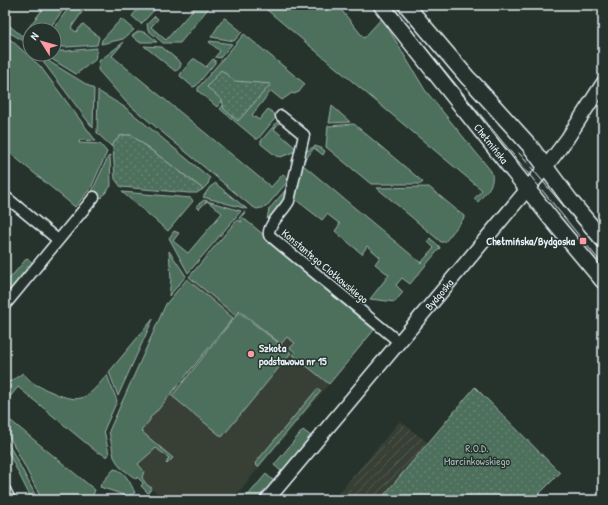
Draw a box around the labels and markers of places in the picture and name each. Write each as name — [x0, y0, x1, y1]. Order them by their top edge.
place label: Chełmińska/Bydgoska — [486, 234, 576, 249]
marker: Chełmińska/Bydgoska — [578, 236, 588, 246]
place label: Szkoła podstawowa nr 15 — [259, 341, 327, 369]
marker: Szkoła podstawowa nr 15 — [246, 349, 256, 359]

